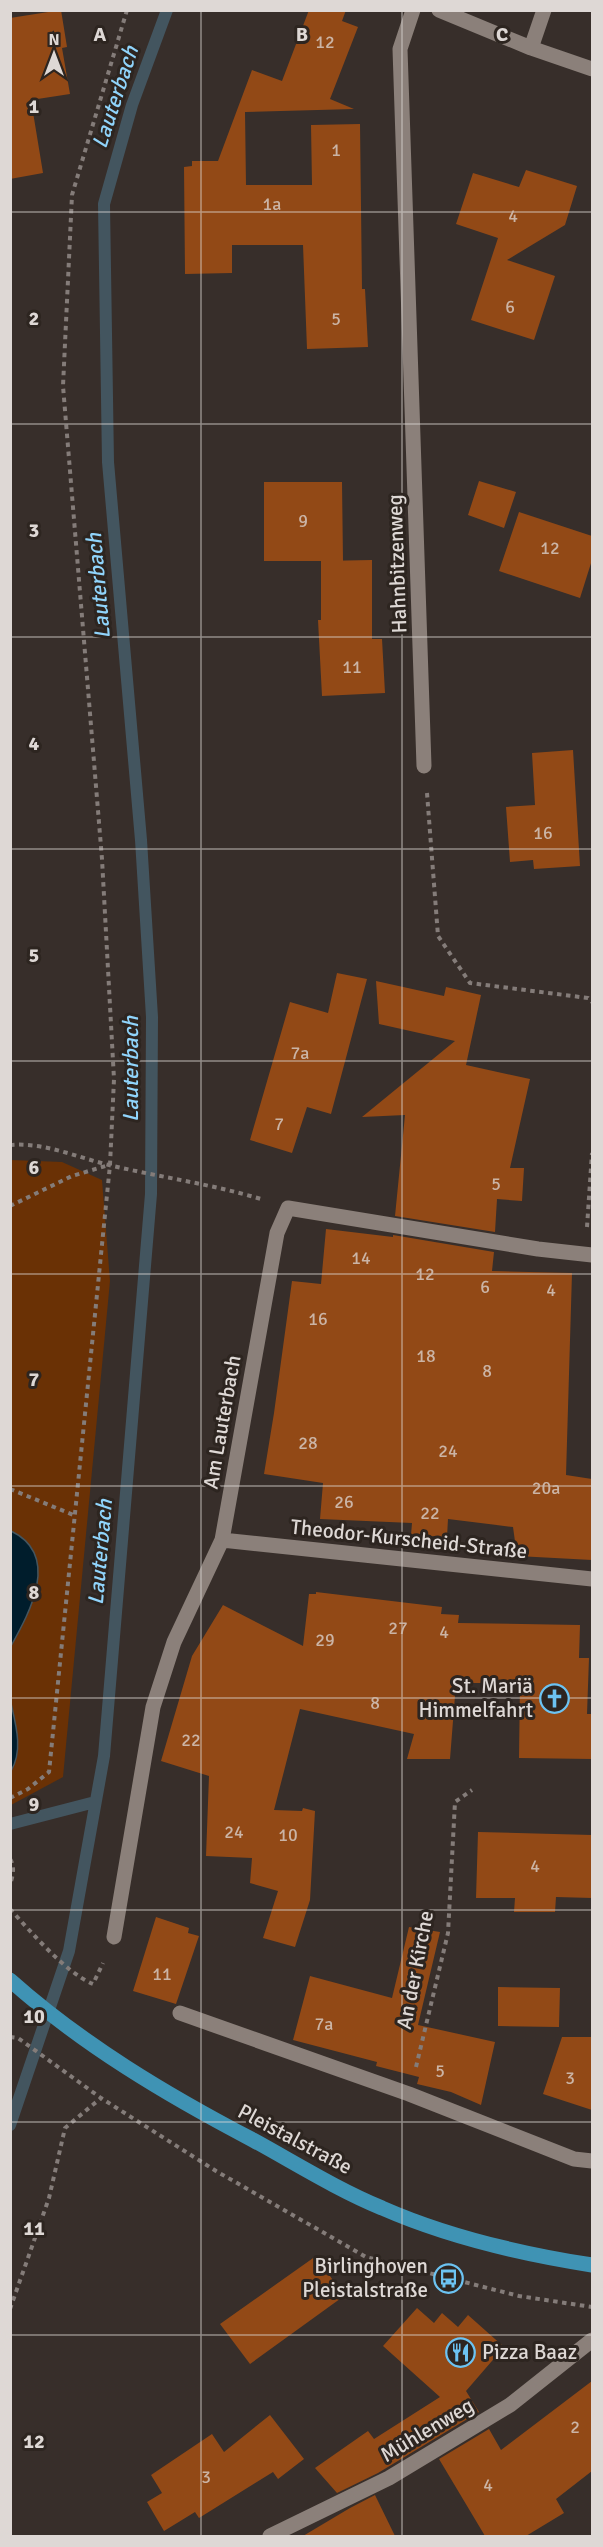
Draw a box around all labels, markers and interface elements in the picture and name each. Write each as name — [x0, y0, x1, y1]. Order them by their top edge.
text: A — [94, 22, 107, 47]
text: B — [296, 22, 308, 47]
text: C — [496, 22, 508, 47]
north arrow — [24, 24, 84, 84]
text: N — [48, 30, 60, 50]
house number: 12 — [315, 31, 335, 53]
water label: Lauterbach — [86, 41, 145, 152]
text: 1 — [29, 94, 40, 119]
house number: 1 — [331, 139, 341, 161]
house number: 1a — [263, 193, 281, 215]
house number: 4 — [508, 205, 518, 227]
house number: 6 — [505, 296, 515, 318]
text: 2 — [29, 306, 39, 331]
house number: 5 — [331, 308, 341, 330]
street label: Hahnbitzenweg — [382, 494, 412, 634]
house number: 9 — [298, 510, 308, 532]
text: 3 — [29, 518, 39, 543]
water label: Lauterbach — [80, 531, 116, 640]
house number: 12 — [540, 537, 560, 559]
house number: 11 — [342, 656, 362, 678]
text: 4 — [29, 731, 40, 756]
house number: 16 — [533, 822, 553, 844]
text: 5 — [29, 943, 39, 968]
water label: Lauterbach — [117, 1015, 144, 1122]
house number: 7a — [291, 1042, 309, 1064]
house number: 7 — [274, 1113, 284, 1135]
text: 6 — [29, 1155, 40, 1180]
house number: 5 — [491, 1173, 501, 1195]
house number: 14 — [351, 1247, 371, 1269]
house number: 12 — [415, 1263, 435, 1285]
house number: 6 — [480, 1276, 490, 1298]
house number: 4 — [546, 1279, 556, 1301]
house number: 16 — [308, 1308, 328, 1330]
house number: 18 — [416, 1345, 436, 1367]
street label: Am Lauterbach — [197, 1353, 247, 1491]
house number: 8 — [482, 1360, 492, 1382]
text: 7 — [29, 1367, 40, 1392]
house number: 28 — [298, 1432, 318, 1454]
house number: 24 — [438, 1440, 458, 1462]
house number: 20a — [532, 1477, 560, 1499]
house number: 26 — [334, 1491, 354, 1513]
water label: Lauterbach — [82, 1497, 118, 1606]
house number: 22 — [420, 1502, 440, 1524]
street label: Theodor-Kurscheid-Straße — [289, 1514, 529, 1564]
text: 8 — [29, 1580, 40, 1605]
house number: 27 — [388, 1617, 408, 1639]
house number: 4 — [439, 1621, 449, 1643]
house number: 29 — [315, 1629, 335, 1651]
place label: St. Mariä Himmelfahrt — [419, 1673, 533, 1723]
church icon: St. Mariä Himmelfahrt — [538, 1682, 570, 1714]
house number: 8 — [370, 1692, 380, 1714]
house number: 22 — [181, 1729, 201, 1751]
text: 9 — [29, 1792, 40, 1817]
house number: 24 — [224, 1821, 244, 1843]
house number: 10 — [278, 1824, 298, 1846]
house number: 4 — [530, 1855, 540, 1877]
street label: An der Kirche — [391, 1908, 439, 2032]
house number: 11 — [152, 1963, 172, 1985]
text: 10 — [23, 2004, 45, 2029]
house number: 7a — [315, 2013, 333, 2035]
house number: 5 — [435, 2060, 445, 2082]
house number: 3 — [565, 2067, 575, 2089]
street label: Pleistalstraße — [233, 2098, 357, 2180]
text: 11 — [23, 2216, 45, 2241]
place label: Birlinghoven Pleistalstraße — [302, 2253, 428, 2303]
bus stop icon: Birlinghoven Pleistalstraße — [433, 2262, 465, 2294]
restaurant icon: Pizza Baaz — [445, 2336, 477, 2368]
place label: Pizza Baaz — [482, 2339, 577, 2365]
street label: Mühlenweg — [376, 2392, 478, 2468]
house number: 2 — [570, 2416, 580, 2438]
text: 12 — [23, 2429, 45, 2454]
house number: 3 — [201, 2466, 211, 2488]
house number: 4 — [483, 2474, 493, 2496]

